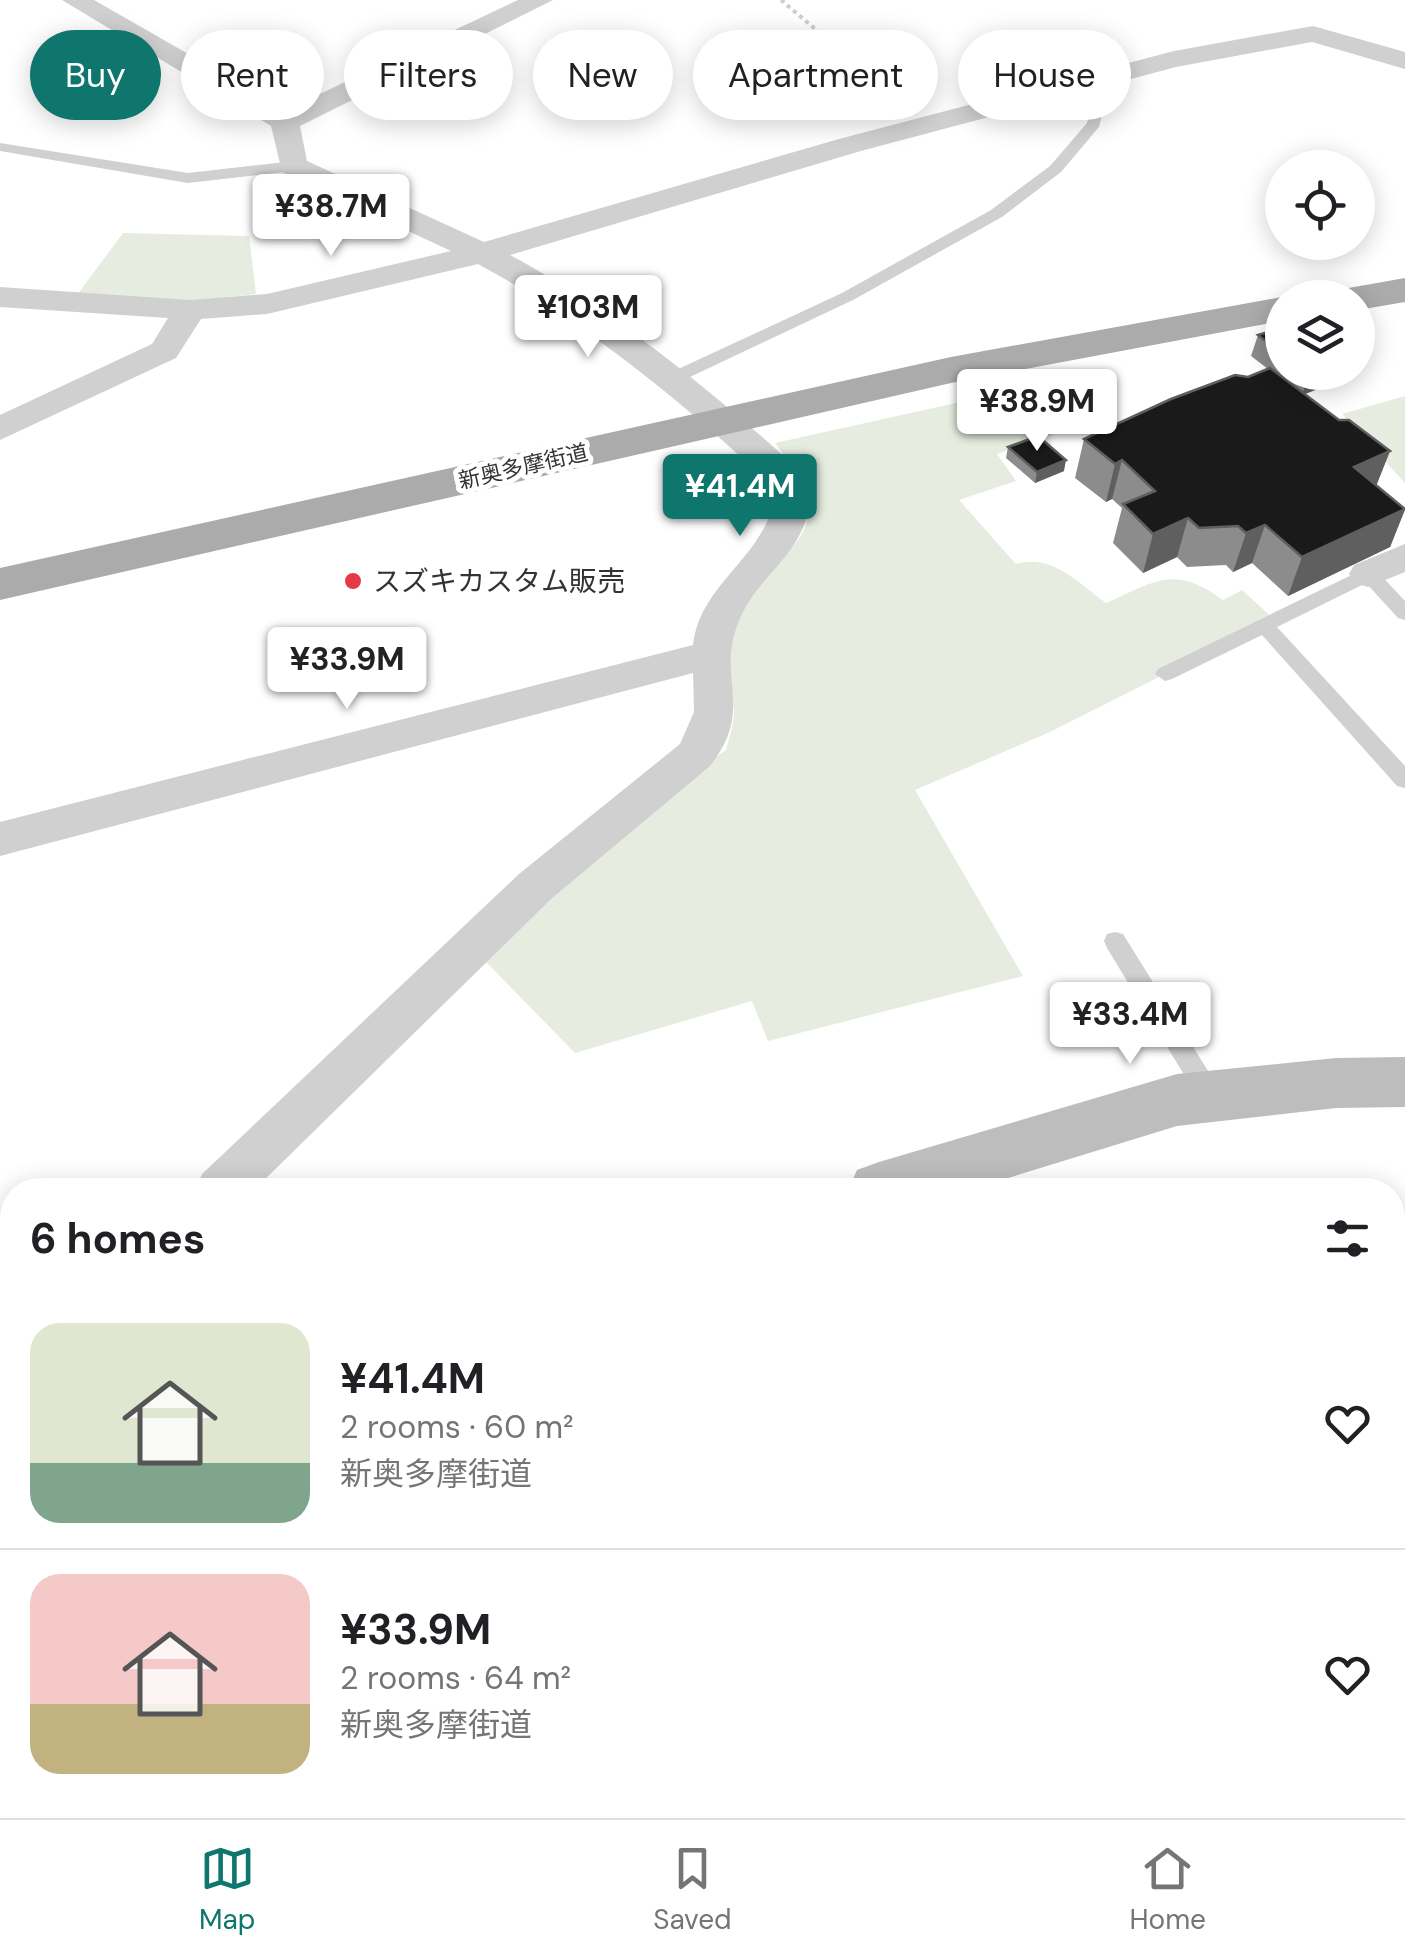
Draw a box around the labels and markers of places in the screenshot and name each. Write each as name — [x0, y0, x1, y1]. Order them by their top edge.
pin: ¥38.7M — [250, 174, 412, 259]
pin: ¥103M — [518, 275, 658, 360]
pin: ¥38.9M — [956, 369, 1118, 454]
pin: ¥41.4M — [659, 454, 821, 539]
place label: スズキカスタム販売 — [373, 563, 625, 600]
marker: スズキカスタム販売 — [342, 570, 364, 592]
pin: ¥33.9M — [266, 627, 428, 712]
pin: ¥33.4M — [1049, 982, 1211, 1067]

